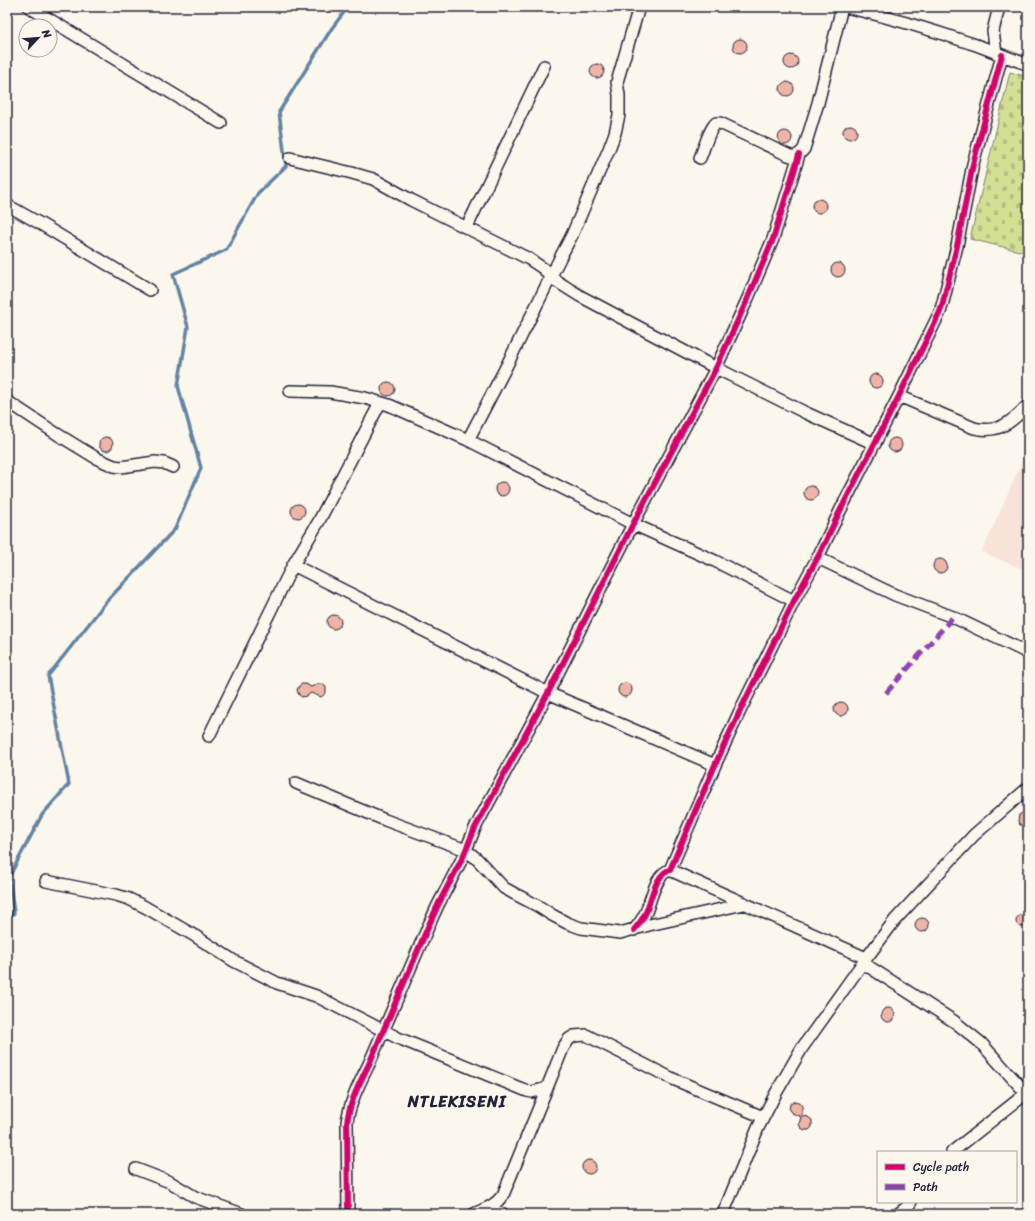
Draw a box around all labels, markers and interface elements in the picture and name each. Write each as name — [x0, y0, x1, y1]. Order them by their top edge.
north arrow — [18, 18, 58, 58]
text: N — [36, 25, 57, 42]
district label: NTLEKISENI — [407, 1087, 507, 1116]
legend — [877, 1151, 1017, 1203]
text: Cycle path — [913, 1156, 969, 1178]
text: Path — [913, 1176, 938, 1198]

